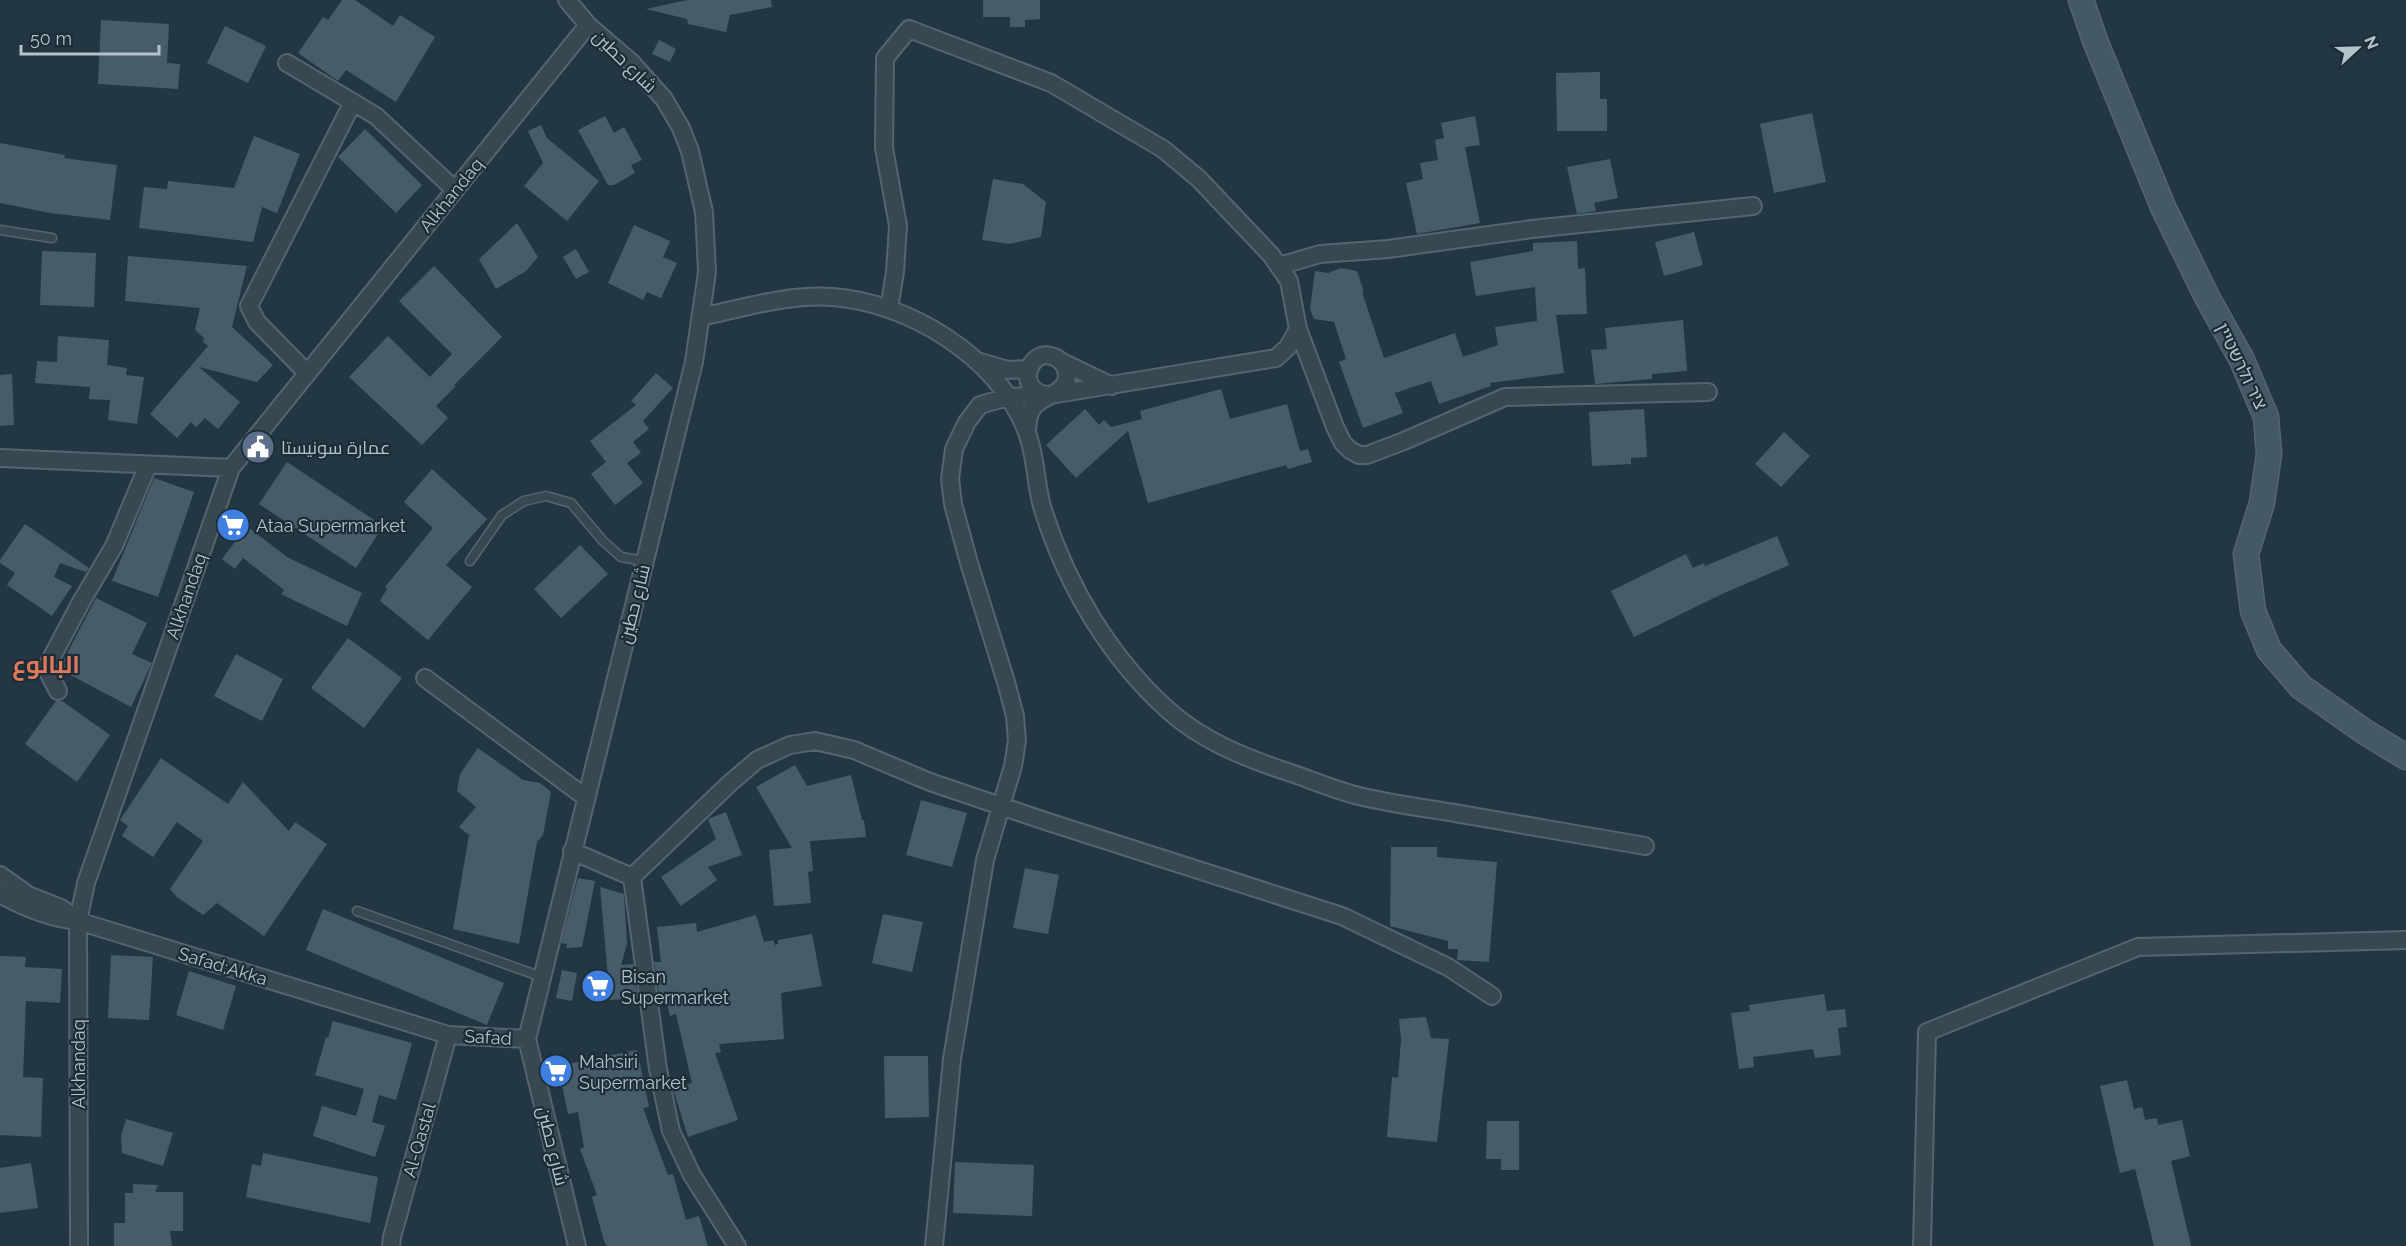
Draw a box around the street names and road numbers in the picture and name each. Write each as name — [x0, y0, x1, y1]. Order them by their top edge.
street label: شارع حطين — [587, 25, 661, 98]
street label: Alkhandaq — [415, 154, 487, 236]
street label: ציר ולרשטיין — [2212, 319, 2272, 413]
street label: Alkhandaq — [162, 550, 210, 642]
street label: شارع حطين — [614, 562, 656, 646]
street label: Safad;Akka — [176, 942, 270, 990]
street label: Alkhandaq — [68, 1019, 89, 1109]
street label: Safad — [464, 1025, 512, 1049]
street label: Al-Qastal — [398, 1100, 440, 1180]
street label: شارع حطين — [531, 1104, 573, 1188]

